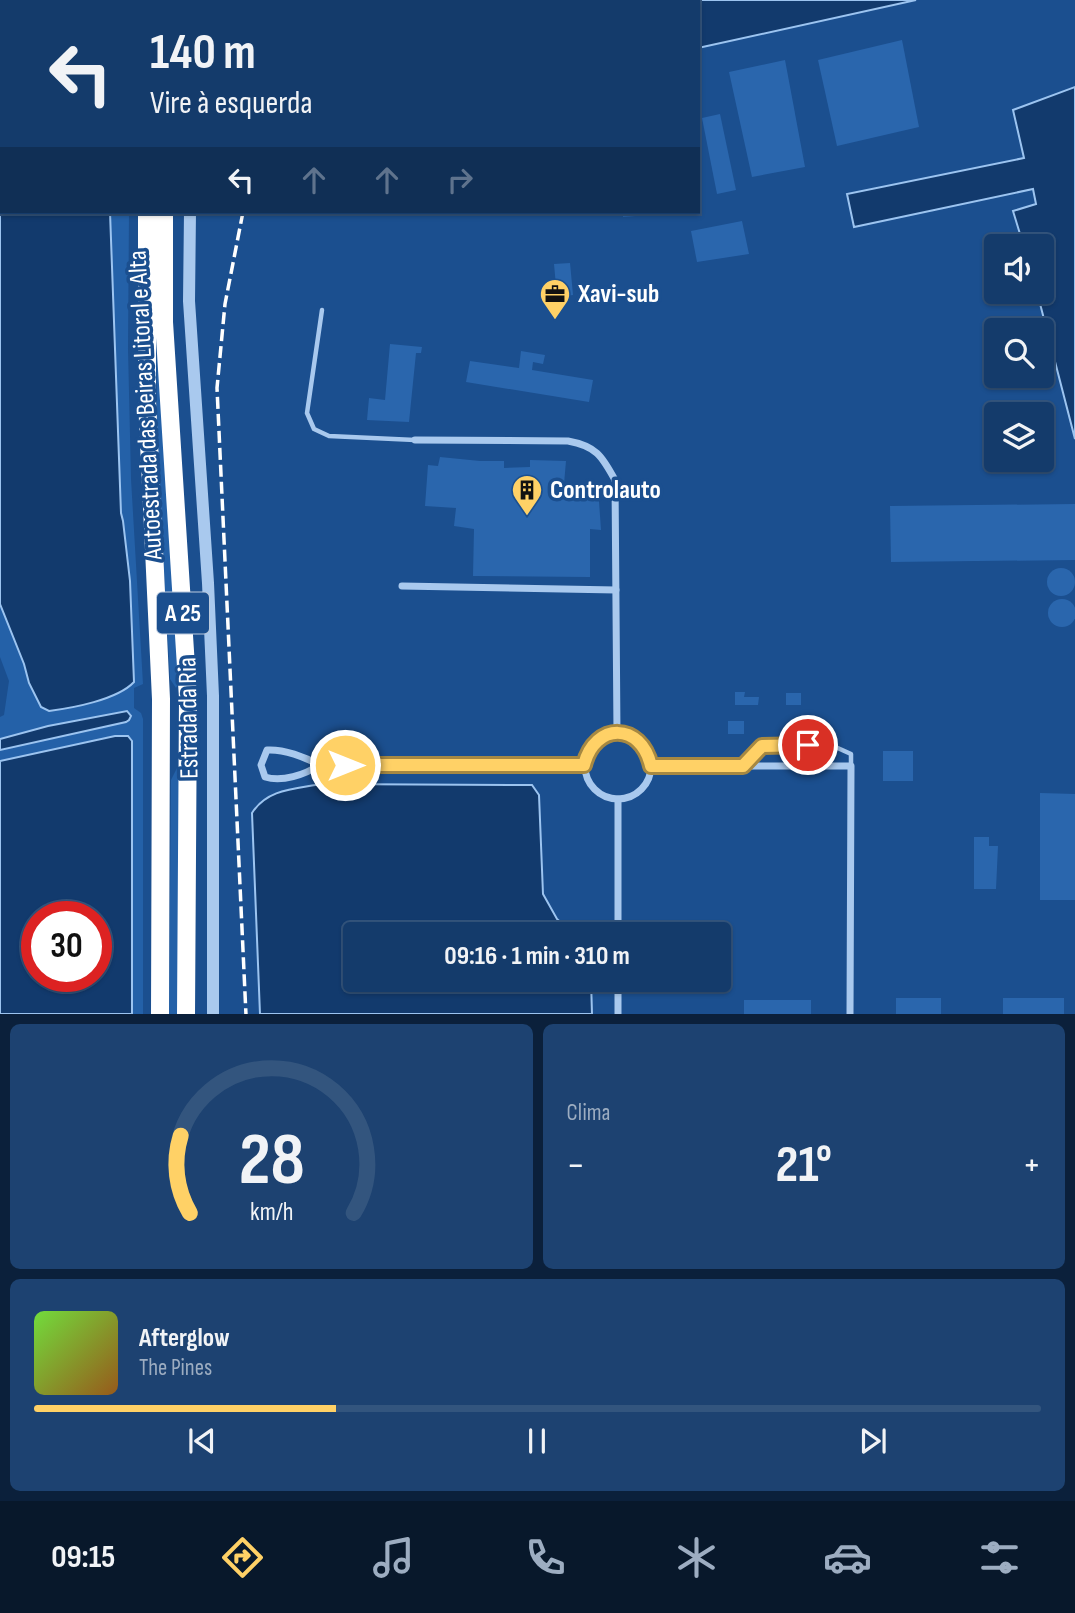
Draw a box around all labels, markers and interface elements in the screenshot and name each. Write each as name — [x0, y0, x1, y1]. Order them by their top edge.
text: 140 m — [150, 24, 256, 83]
icon: left — [35, 28, 126, 119]
text: Vire à esquerda — [150, 84, 313, 123]
icon: left — [222, 161, 260, 199]
icon: ahead — [295, 161, 333, 199]
icon: ahead — [368, 161, 406, 199]
icon: right — [441, 161, 479, 199]
map controls — [984, 234, 1054, 472]
button: sound — [984, 234, 1054, 304]
street label: Autoestrada das Beiras Litoral e Alta — [122, 250, 170, 561]
office icon: Xavi-sub — [538, 277, 572, 321]
place label: Xavi-sub — [577, 279, 659, 310]
button: search — [984, 318, 1054, 388]
button: layers — [984, 402, 1054, 472]
building icon: Controlauto — [510, 473, 544, 517]
place label: Controlauto — [550, 475, 661, 506]
road number: A 25 — [157, 592, 209, 634]
street label: Estrada da Ria — [172, 657, 206, 779]
pin — [778, 715, 838, 775]
icon: arrive — [789, 726, 827, 764]
position arrow — [308, 728, 382, 802]
speed limit sign: 30 — [21, 901, 112, 992]
text: 09:16 · 1 min · 310 m — [444, 941, 630, 972]
text: Clima — [567, 1099, 610, 1127]
text: 28 — [238, 1117, 304, 1205]
text: 21° — [776, 1134, 832, 1197]
text: − — [567, 1143, 585, 1188]
text: + — [1022, 1143, 1041, 1188]
text: km/h — [250, 1196, 293, 1227]
text: Afterglow — [139, 1323, 230, 1354]
text: The Pines — [139, 1354, 212, 1382]
icon: previous — [183, 1422, 221, 1460]
icon: pause — [518, 1422, 556, 1460]
icon: next — [854, 1422, 892, 1460]
icon: directions — [218, 1533, 267, 1582]
icon: music — [369, 1533, 418, 1582]
icon: phone — [521, 1533, 570, 1582]
icon: climate — [672, 1533, 721, 1582]
icon: car — [823, 1533, 872, 1582]
icon: filters — [975, 1533, 1024, 1582]
text: 09:15 — [51, 1538, 115, 1577]

